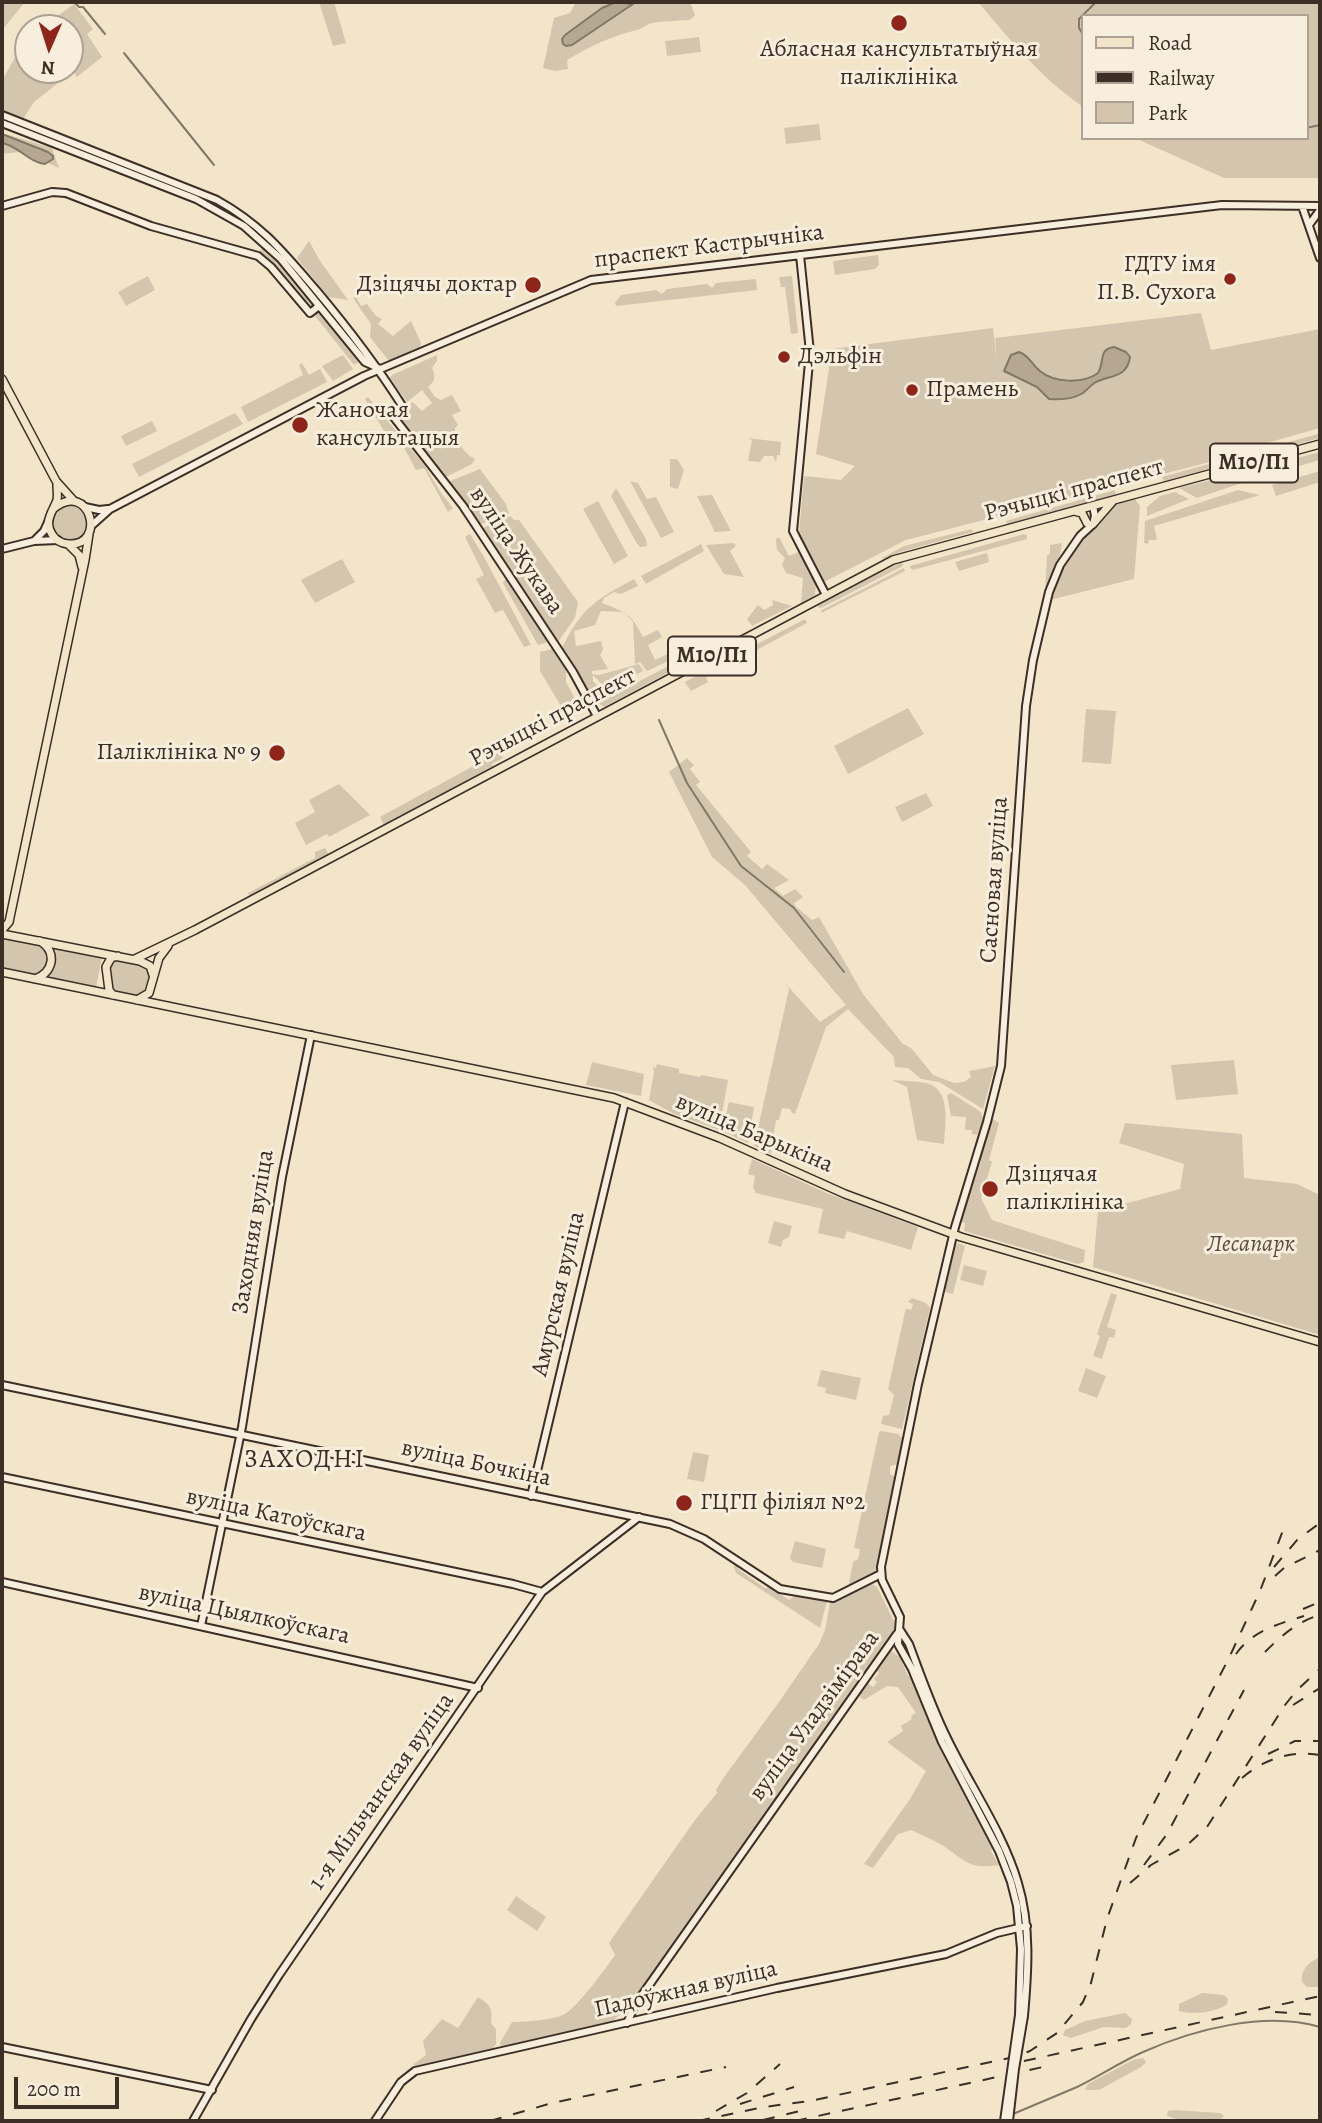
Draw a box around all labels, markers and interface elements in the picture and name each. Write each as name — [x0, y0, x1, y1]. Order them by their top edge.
marker: Абласная кансультатыўная паліклініка — [889, 13, 909, 33]
north arrow — [14, 14, 84, 84]
legend — [1080, 14, 1308, 140]
text: Road — [1148, 29, 1192, 57]
place label: Абласная кансультатыўная паліклініка — [760, 36, 1038, 92]
text: N — [40, 55, 56, 81]
text: Railway — [1148, 64, 1214, 92]
text: Park — [1148, 99, 1187, 127]
street label: праспект Кастрычніка — [592, 219, 826, 275]
place label: ГДТУ імя П.В. Сухога — [1097, 251, 1216, 307]
place label: Дзіцячы доктар — [357, 271, 517, 299]
marker: ГДТУ імя П.В. Сухога — [1222, 271, 1238, 287]
marker: Дзіцячы доктар — [523, 275, 543, 295]
place label: Дэльфін — [798, 343, 882, 371]
marker: Дэльфін — [776, 349, 792, 365]
place label: Прамень — [926, 376, 1018, 404]
marker: Прамень — [904, 382, 920, 398]
place label: Жаночая кансультацыя — [316, 397, 459, 453]
marker: Жаночая кансультацыя — [290, 415, 310, 435]
road number: М10/П1 — [1210, 444, 1298, 482]
street label: Рэчыцкі праспект — [981, 453, 1167, 529]
street label: вуліца Жукава — [463, 482, 569, 620]
road number: М10/П1 — [668, 636, 756, 676]
street label: Рэчыцкі праспект — [465, 662, 641, 774]
place label: Паліклініка № 9 — [96, 739, 261, 767]
marker: Паліклініка № 9 — [267, 743, 287, 763]
street label: Сасновая вуліца — [975, 796, 1015, 964]
street label: вуліца Барыкіна — [671, 1088, 837, 1180]
street label: Заходняя вуліца — [227, 1148, 281, 1316]
place label: Дзіцячая паліклініка — [1006, 1161, 1124, 1217]
marker: Дзіцячая паліклініка — [980, 1179, 1000, 1199]
street label: Амурская вуліца — [526, 1209, 592, 1379]
park label: Лесапарк — [1207, 1231, 1295, 1259]
street label: вуліца Бочкіна — [399, 1434, 553, 1494]
district label: ЗАХОДНІ — [245, 1445, 365, 1477]
street label: вуліца Катоўскага — [183, 1483, 369, 1549]
place label: ГЦГП філіял №2 — [700, 1489, 865, 1517]
marker: ГЦГП філіял №2 — [674, 1493, 694, 1513]
street label: вуліца Цыялкоўскага — [136, 1579, 352, 1651]
street label: вуліца Уладзімірава — [744, 1625, 886, 1807]
street label: 1-я Мільчанская вуліца — [303, 1688, 461, 1896]
street label: Падоўжная вуліца — [592, 1955, 780, 2025]
scale bar — [18, 2064, 122, 2108]
text: 200 m — [27, 2075, 81, 2103]

